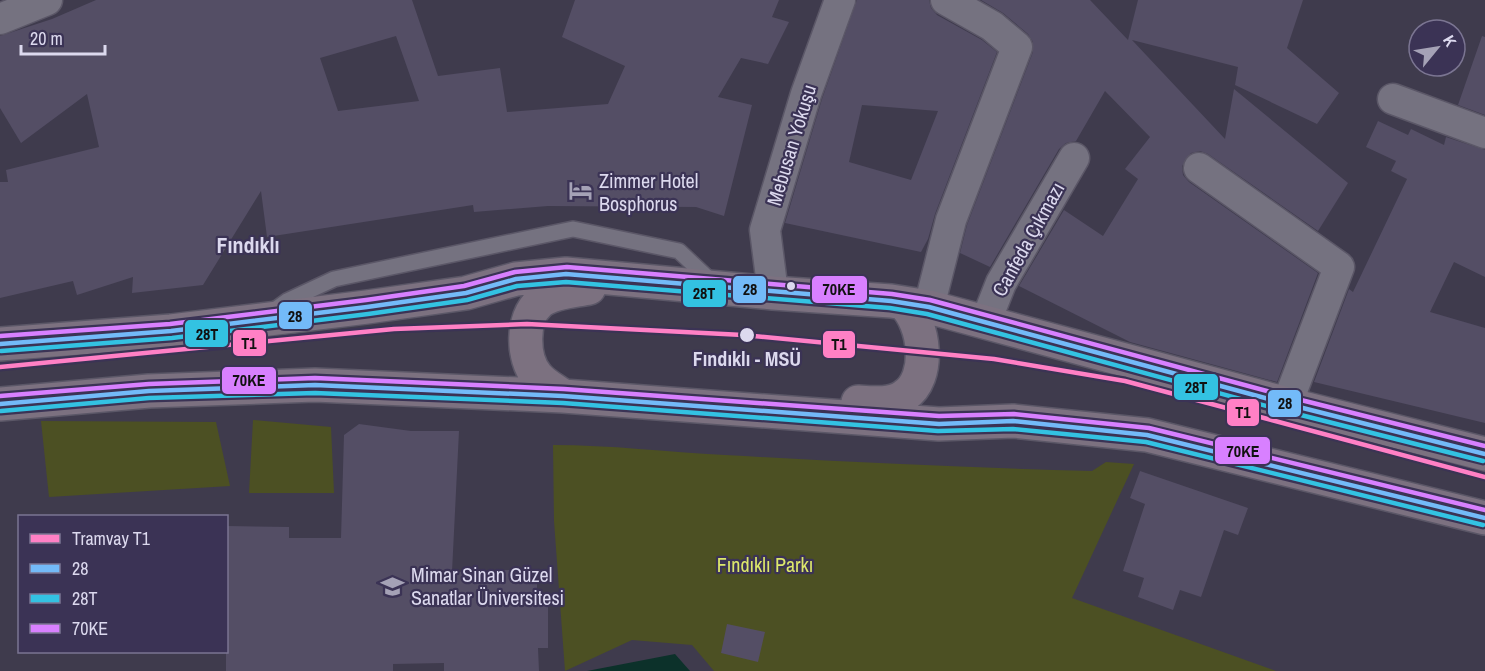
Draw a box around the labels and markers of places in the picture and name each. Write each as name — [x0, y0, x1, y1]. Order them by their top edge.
place label: Zimmer Hotel Bosphorus — [599, 167, 698, 217]
hotel icon: Zimmer Hotel Bosphorus — [568, 178, 594, 204]
unlabelled marker — [785, 280, 797, 292]
marker: Fındıklı - MSÜ — [738, 326, 756, 344]
place label: Fındıklı - MSÜ — [693, 345, 801, 372]
place label: Mimar Sinan Güzel Sanatlar Üniversitesi — [411, 561, 564, 611]
school or university icon: Mimar Sinan Güzel Sanatlar Üniversitesi — [380, 573, 406, 599]

